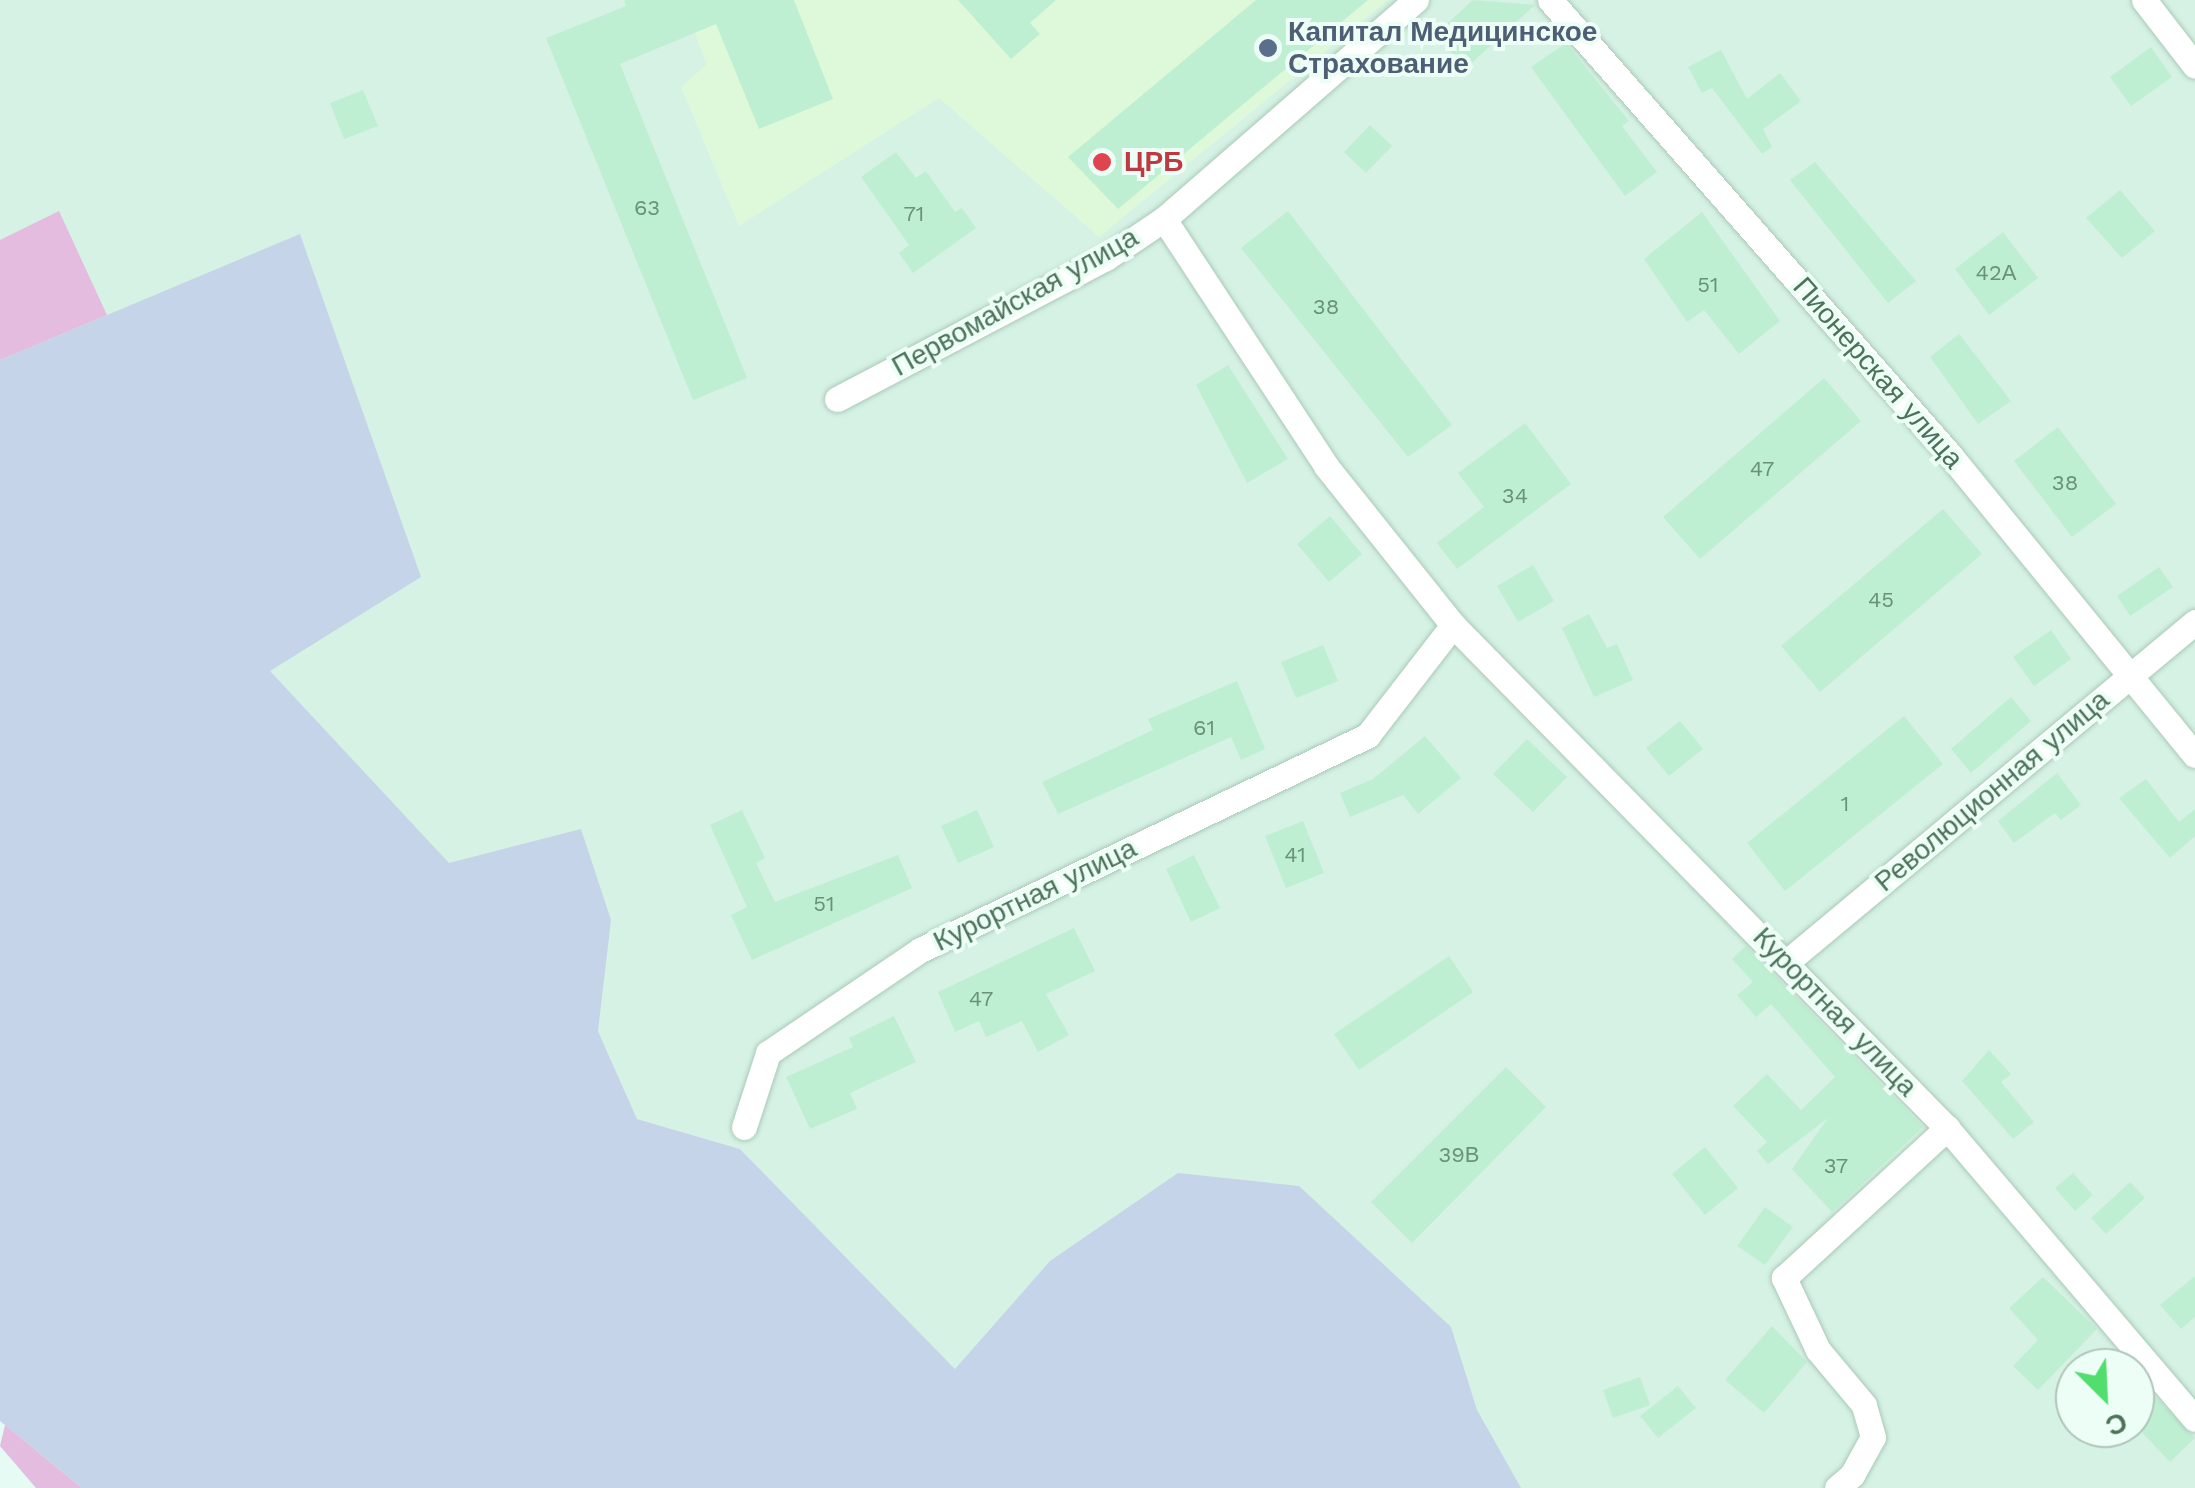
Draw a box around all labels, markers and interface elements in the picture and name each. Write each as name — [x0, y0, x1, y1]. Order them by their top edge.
place label: Капитал Медицинское Страхование — [1288, 15, 1597, 81]
marker: Капитал Медицинское Страхование — [1257, 37, 1279, 59]
place label: ЦРБ — [1124, 145, 1183, 179]
marker: ЦРБ — [1089, 149, 1115, 175]
house number: 63 — [634, 195, 660, 221]
house number: 71 — [904, 201, 924, 227]
street label: Первомайская улица — [886, 220, 1144, 384]
house number: 42А — [1976, 260, 2016, 286]
street label: Пионерская улица — [1786, 271, 1970, 475]
house number: 51 — [1697, 272, 1719, 298]
house number: 38 — [1313, 294, 1339, 320]
house number: 47 — [1750, 456, 1774, 482]
house number: 38 — [2052, 470, 2078, 496]
house number: 34 — [1502, 483, 1528, 509]
house number: 45 — [1868, 587, 1894, 613]
street label: Революционная улица — [1868, 683, 2116, 899]
house number: 61 — [1193, 715, 1215, 741]
house number: 1 — [1841, 791, 1849, 817]
street label: Курортная улица — [928, 831, 1142, 959]
house number: 41 — [1284, 842, 1306, 868]
house number: 51 — [813, 891, 835, 917]
street label: Курортная улица — [1746, 921, 1924, 1103]
house number: 47 — [969, 986, 993, 1012]
house number: 39В — [1438, 1142, 1480, 1168]
house number: 37 — [1824, 1153, 1848, 1179]
north arrow — [2055, 1348, 2155, 1448]
text: С — [2101, 1405, 2133, 1443]

